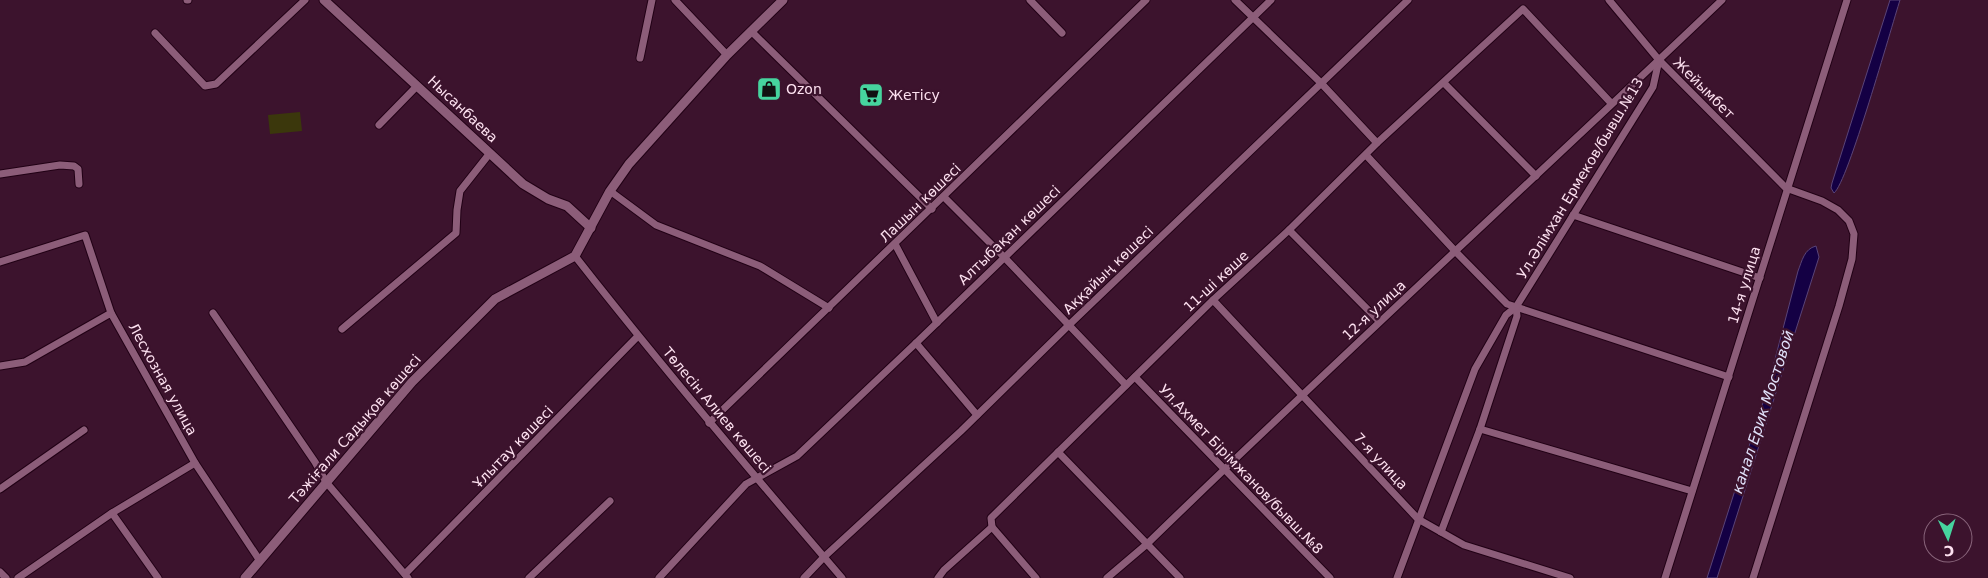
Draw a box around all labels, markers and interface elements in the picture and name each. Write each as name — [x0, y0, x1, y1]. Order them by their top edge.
street label: Жейымбет — [1670, 54, 1738, 122]
street label: Нысанбаева — [425, 73, 501, 145]
street label: Ул.Әлімхан Ермеков/бывш.№13 — [1514, 75, 1646, 281]
shop icon: Ozon — [756, 76, 782, 102]
place label: Ozon — [786, 81, 822, 97]
supermarket icon: Жетісу — [858, 82, 884, 108]
place label: Жетісу — [888, 87, 940, 103]
street label: Лашын көшесі — [876, 160, 964, 246]
street label: Алтыбақан көшесі — [955, 182, 1063, 288]
street label: Аққайың көшесі — [1060, 223, 1156, 317]
street label: 14-я улица — [1725, 244, 1763, 326]
street label: 11-ші көше — [1180, 247, 1252, 315]
street label: 12-я улица — [1339, 277, 1409, 343]
street label: Лесхозная улица — [125, 320, 201, 438]
water label: канал Ерик Мостовой — [1728, 328, 1798, 496]
street label: Төлесін Алиев көшесі — [659, 343, 774, 476]
street label: Тәжіғали Садықов көшесі — [285, 351, 424, 507]
street label: Ул.Ахмет Бірімжанов/бывш.№8 — [1156, 381, 1326, 557]
street label: Ұлытау көшесi — [469, 403, 556, 492]
street label: 7-я улица — [1351, 429, 1411, 493]
north arrow — [1923, 513, 1973, 563]
text: С — [1943, 543, 1955, 559]

